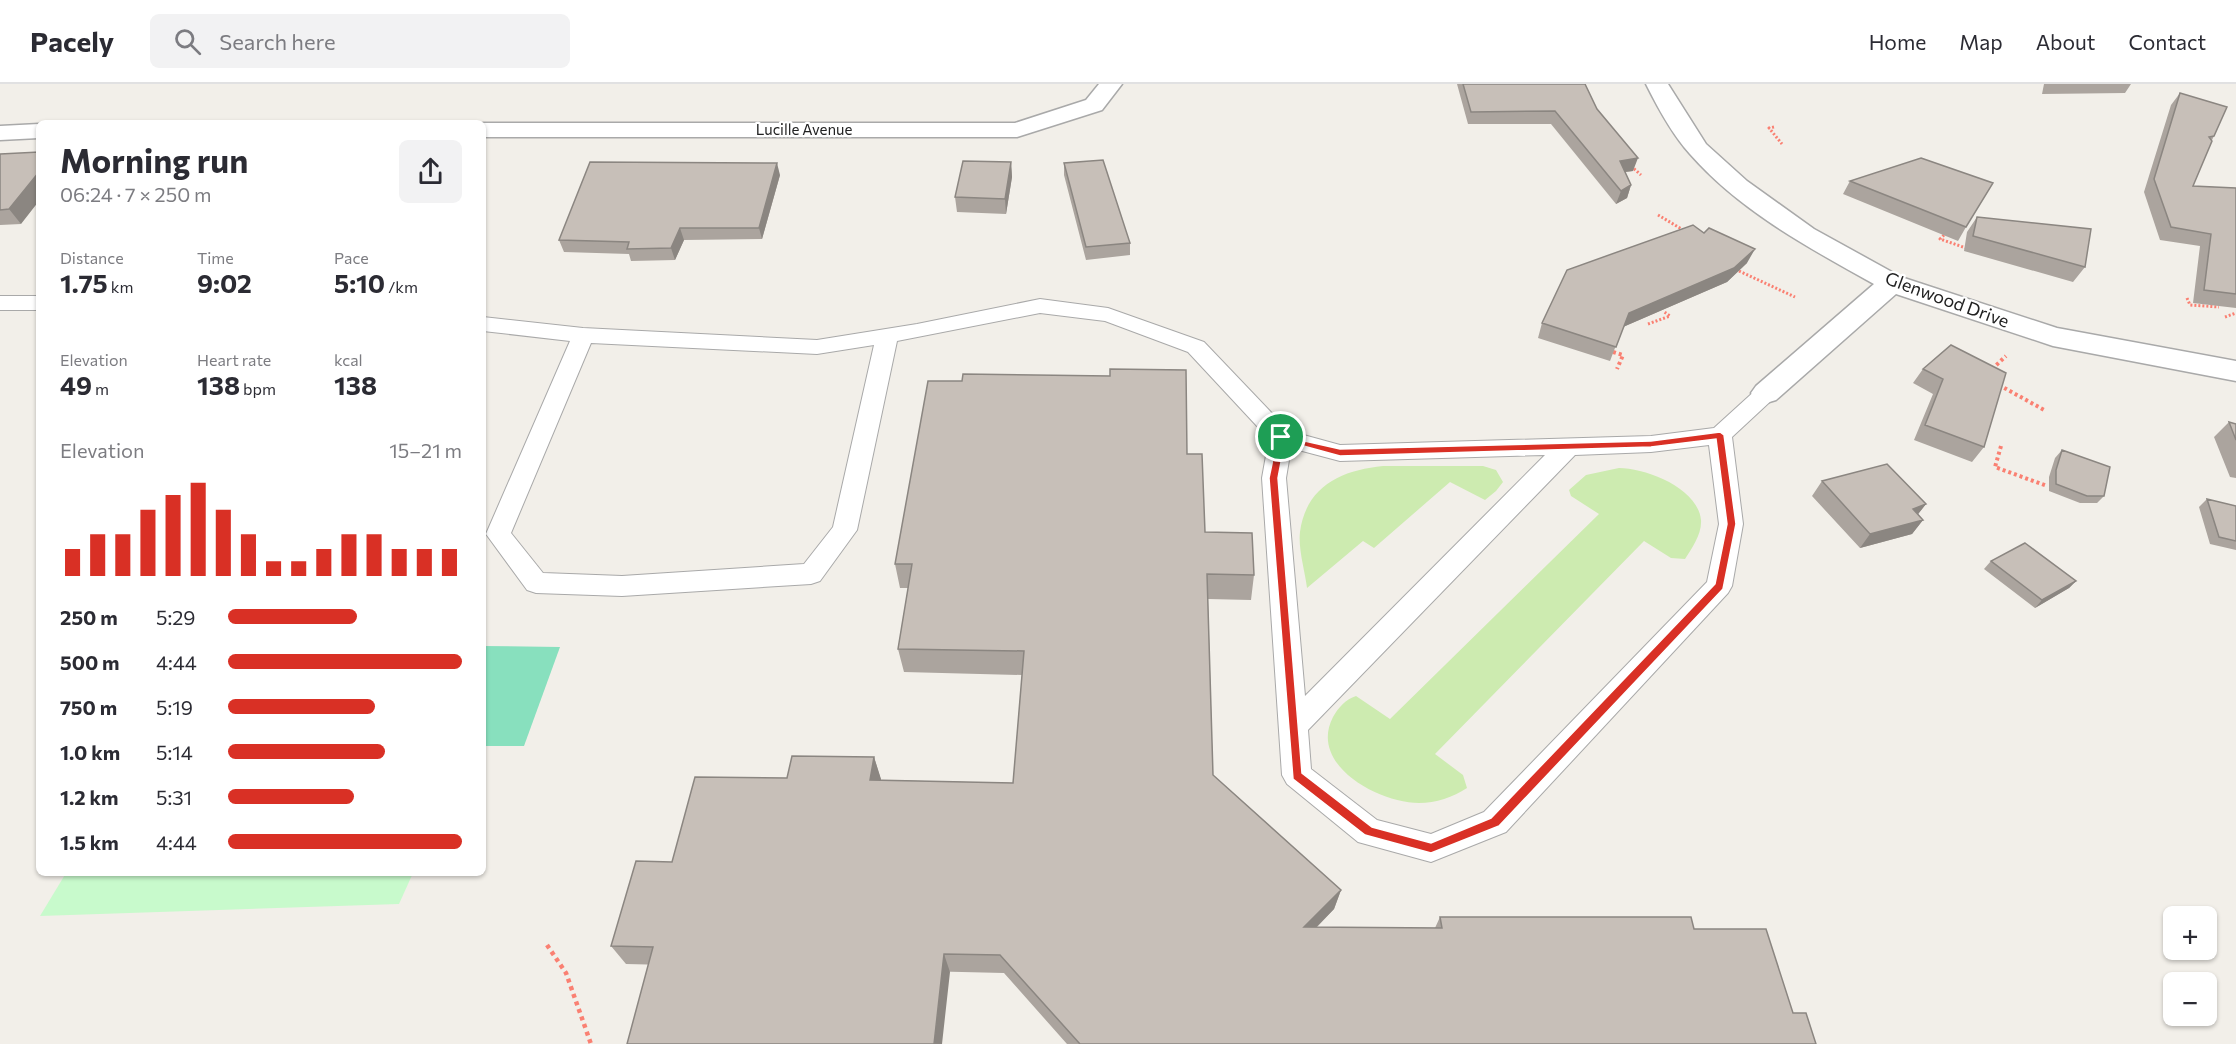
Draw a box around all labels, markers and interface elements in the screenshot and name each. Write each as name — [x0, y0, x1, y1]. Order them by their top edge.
search box — [150, 14, 570, 68]
text: Pacely — [30, 24, 114, 58]
icon: search — [171, 25, 204, 58]
text: Search here — [219, 28, 336, 55]
text: Home — [1869, 29, 1926, 54]
text: Map — [1959, 29, 2003, 54]
text: About — [2036, 29, 2095, 54]
text: Contact — [2128, 29, 2206, 54]
street label: Lucille Avenue — [756, 120, 852, 138]
text: Morning run — [60, 139, 248, 180]
button: share — [399, 140, 462, 203]
text: 06:24 · 7 × 250 m — [60, 182, 212, 206]
text: Distance — [60, 248, 124, 267]
text: Time — [197, 248, 234, 267]
text: Pace — [334, 248, 369, 267]
street label: Glenwood Drive — [1882, 266, 2012, 332]
text: 1.75 — [60, 267, 108, 298]
text: 9:02 — [197, 267, 252, 298]
text: 5:10 — [334, 267, 385, 298]
text: km — [108, 277, 133, 296]
text: /km — [385, 277, 418, 296]
text: Elevation — [60, 350, 128, 369]
text: Heart rate — [197, 350, 271, 369]
text: kcal — [334, 350, 363, 369]
text: 49 — [60, 369, 92, 400]
text: 138 — [197, 369, 240, 400]
text: 138 — [334, 369, 377, 400]
text: m — [92, 379, 109, 398]
text: bpm — [240, 379, 276, 398]
pin — [1255, 411, 1306, 462]
icon: arrive — [1264, 420, 1297, 453]
text: Elevation — [60, 438, 145, 462]
text: 15–21 m — [389, 438, 462, 462]
text: 250 m — [60, 605, 118, 629]
text: 5:29 — [156, 605, 195, 629]
text: 500 m — [60, 650, 120, 674]
text: 4:44 — [156, 650, 197, 674]
text: 750 m — [60, 695, 117, 719]
text: 5:19 — [156, 695, 193, 719]
text: 1.0 km — [60, 740, 120, 764]
text: 5:14 — [156, 740, 193, 764]
text: 1.2 km — [60, 785, 118, 809]
text: 5:31 — [156, 785, 192, 809]
text: 1.5 km — [60, 830, 119, 854]
text: 4:44 — [156, 830, 197, 854]
map controls — [2163, 906, 2217, 1026]
button: + — [2163, 906, 2217, 960]
button: − — [2163, 972, 2217, 1026]

